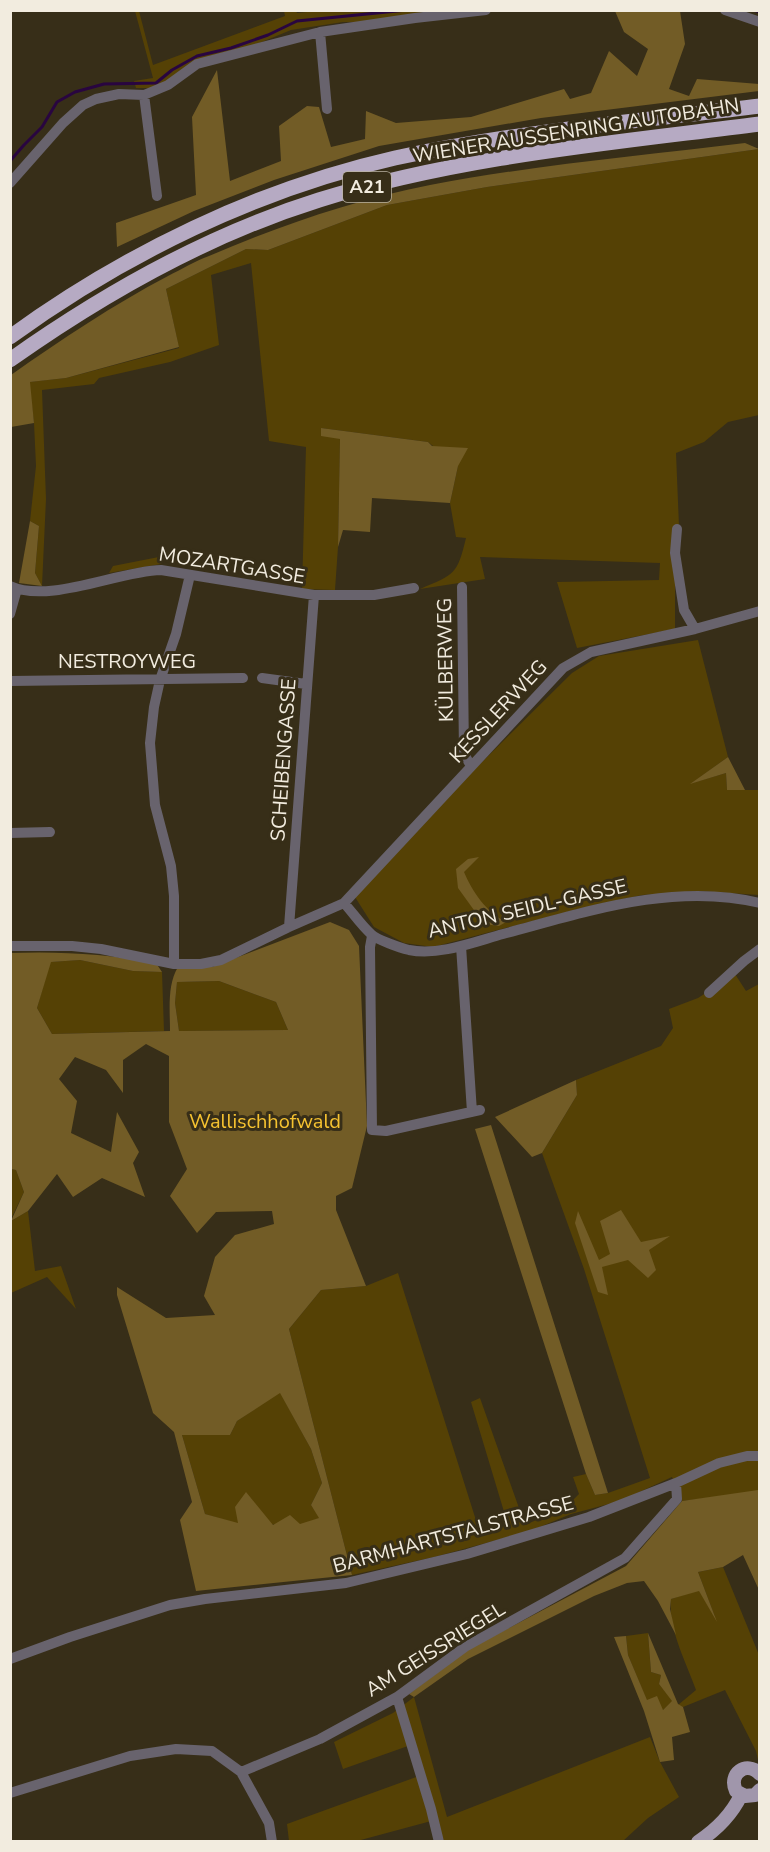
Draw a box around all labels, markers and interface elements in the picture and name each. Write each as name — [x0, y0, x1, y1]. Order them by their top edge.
street label: WIENER AUSSENRING AUTOBAHN — [411, 91, 741, 170]
road number: A21 — [343, 172, 391, 202]
street label: MOZARTGASSE — [157, 541, 307, 590]
street label: KÜLBERWEG — [431, 598, 460, 722]
street label: NESTROYWEG — [58, 648, 196, 675]
street label: KESSLERWEG — [443, 654, 553, 769]
street label: SCHEIBENGASSE — [264, 678, 303, 842]
street label: ANTON SEIDL-GASSE — [425, 872, 629, 945]
park label: Wallischhofwald — [189, 1108, 341, 1135]
street label: BARMHARTSTALSTRASSE — [330, 1489, 577, 1580]
street label: AM GEISSRIEGEL — [360, 1596, 510, 1703]

